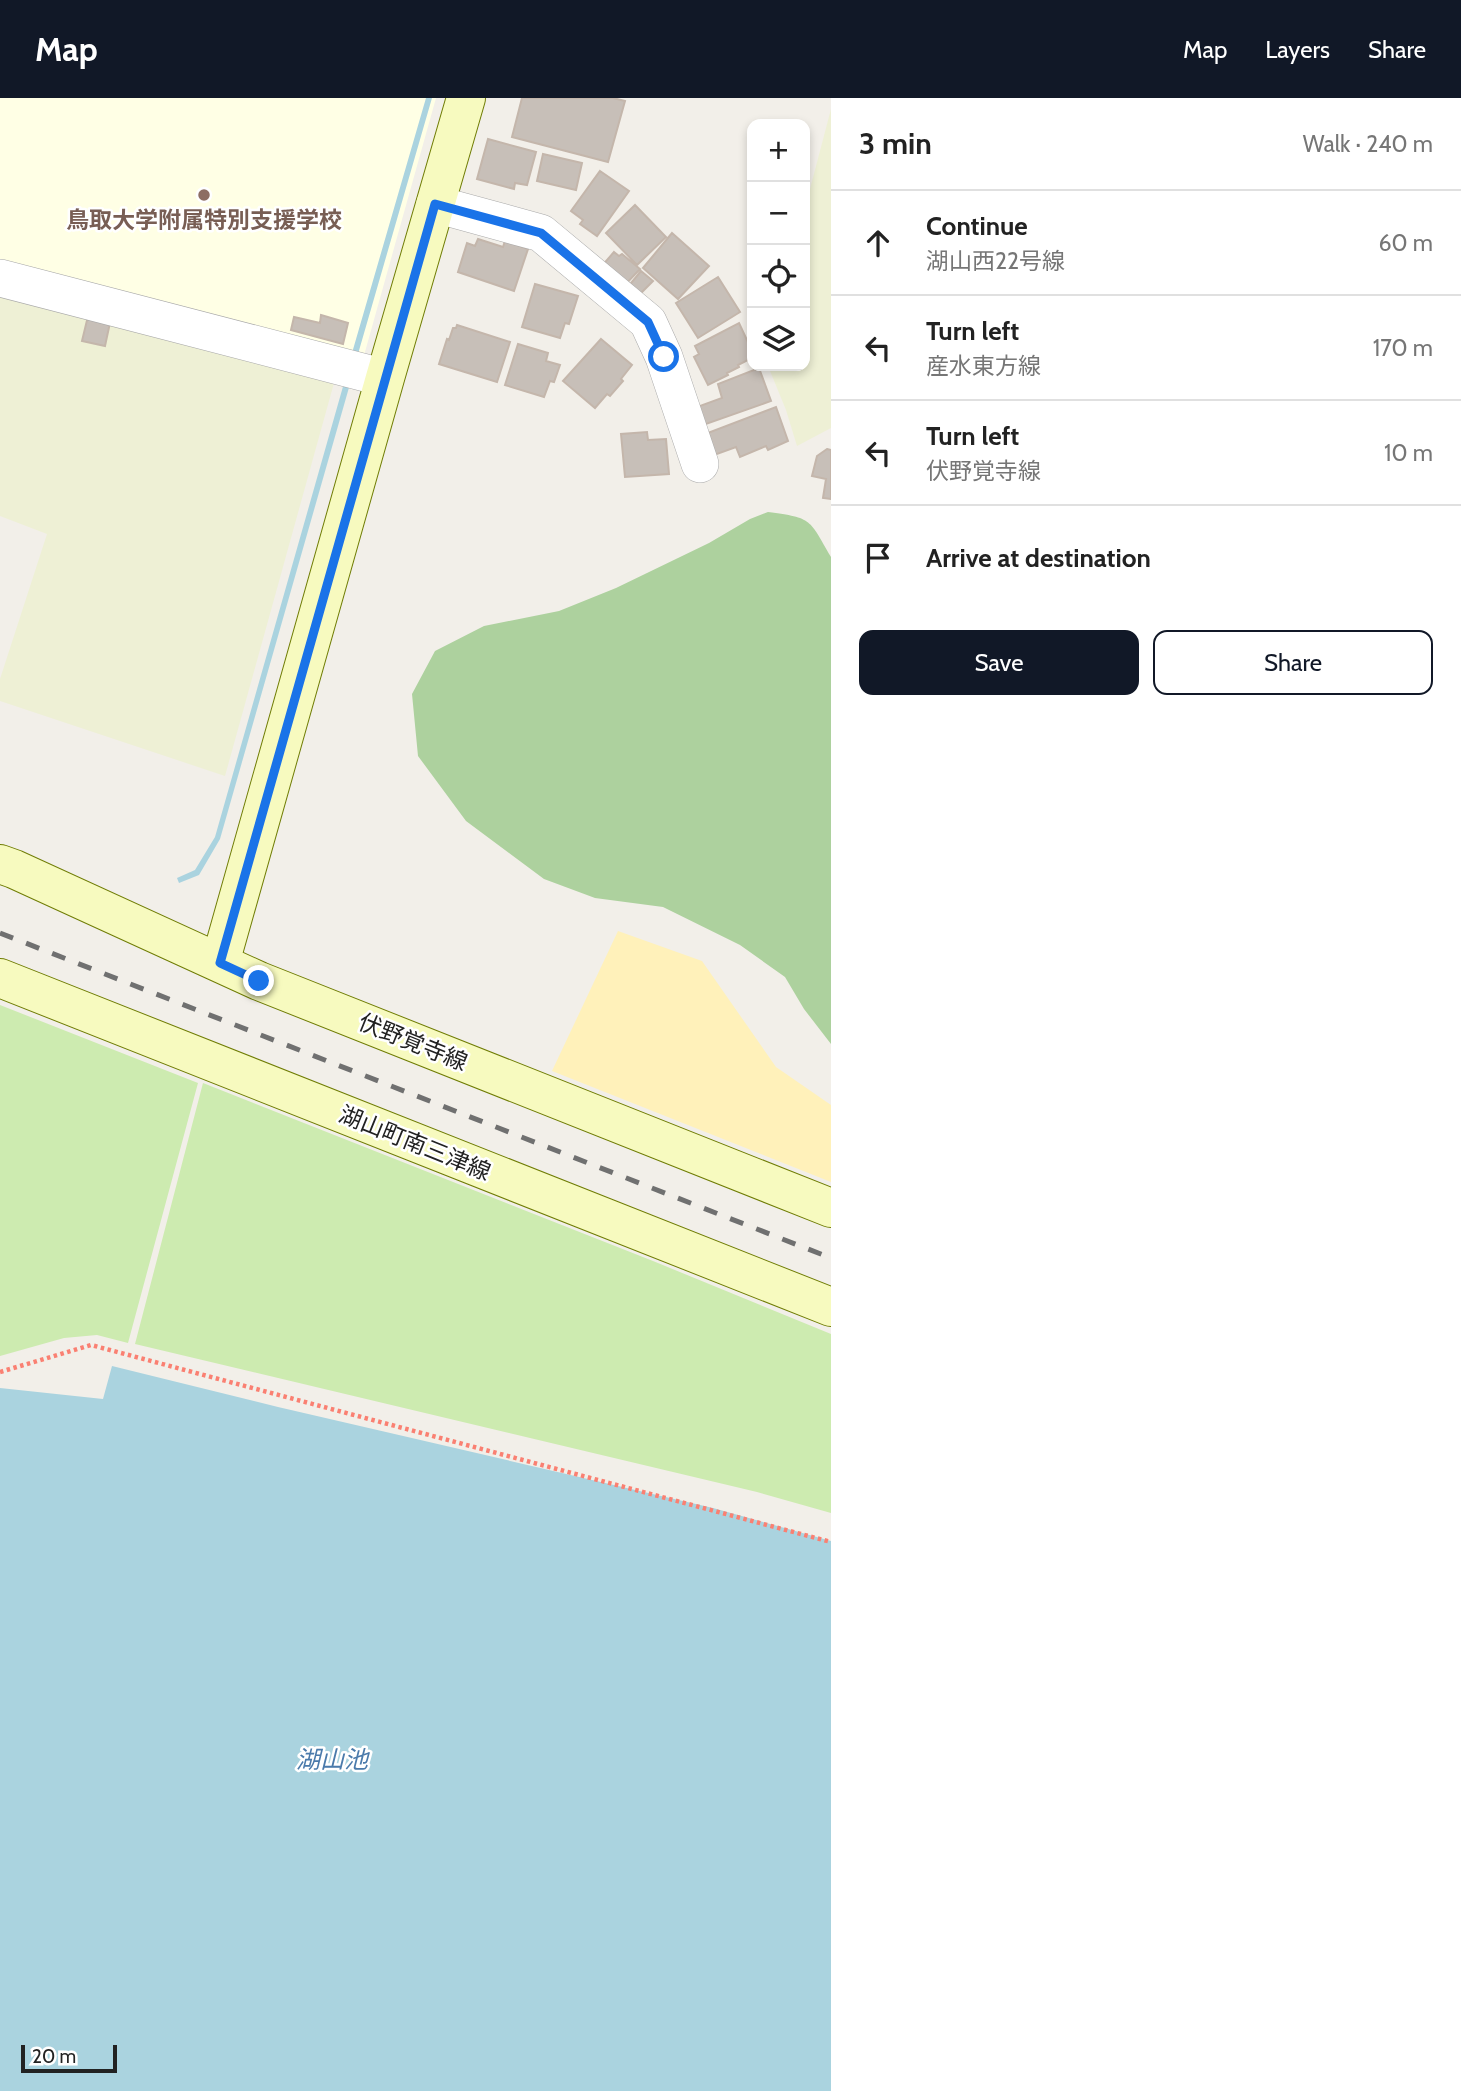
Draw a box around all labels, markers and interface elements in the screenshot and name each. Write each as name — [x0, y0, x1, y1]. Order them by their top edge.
text: Map — [35, 29, 98, 69]
text: Map — [1183, 35, 1227, 64]
text: Layers — [1265, 35, 1330, 64]
text: Share — [1368, 35, 1426, 64]
map controls — [747, 119, 810, 371]
button: + — [747, 119, 810, 182]
text: 3 min — [859, 125, 932, 162]
text: Walk · 240 m — [1303, 130, 1433, 158]
button: − — [747, 182, 810, 245]
marker: 鳥取大学附属特別支援学校 — [196, 187, 212, 203]
place label: 鳥取大学附属特別支援学校 — [66, 206, 342, 234]
text: Continue — [926, 210, 1028, 242]
icon: ahead — [859, 224, 897, 262]
text: 60 m — [1379, 229, 1433, 257]
button: locate — [747, 245, 810, 308]
text: 湖山西22号線 — [926, 247, 1065, 275]
button: layers — [747, 308, 810, 371]
text: Turn left — [926, 315, 1019, 347]
icon: left — [859, 329, 897, 367]
text: 170 m — [1373, 334, 1433, 362]
route start — [648, 341, 679, 372]
text: 産水東方線 — [926, 352, 1041, 380]
text: Turn left — [926, 420, 1019, 452]
icon: left — [859, 434, 897, 472]
text: 10 m — [1384, 439, 1433, 467]
text: 伏野覚寺線 — [926, 457, 1041, 485]
icon: arrive — [859, 539, 897, 577]
text: Arrive at destination — [926, 542, 1151, 574]
button: Save — [859, 630, 1139, 695]
button: Share — [1153, 630, 1433, 695]
route end — [243, 965, 274, 996]
street label: 伏野覚寺線 — [354, 1007, 472, 1077]
street label: 湖山町南三津線 — [335, 1100, 495, 1186]
water label: 湖山池 — [296, 1745, 370, 1774]
scale bar — [21, 2042, 117, 2074]
text: 20 m — [32, 2045, 76, 2068]

